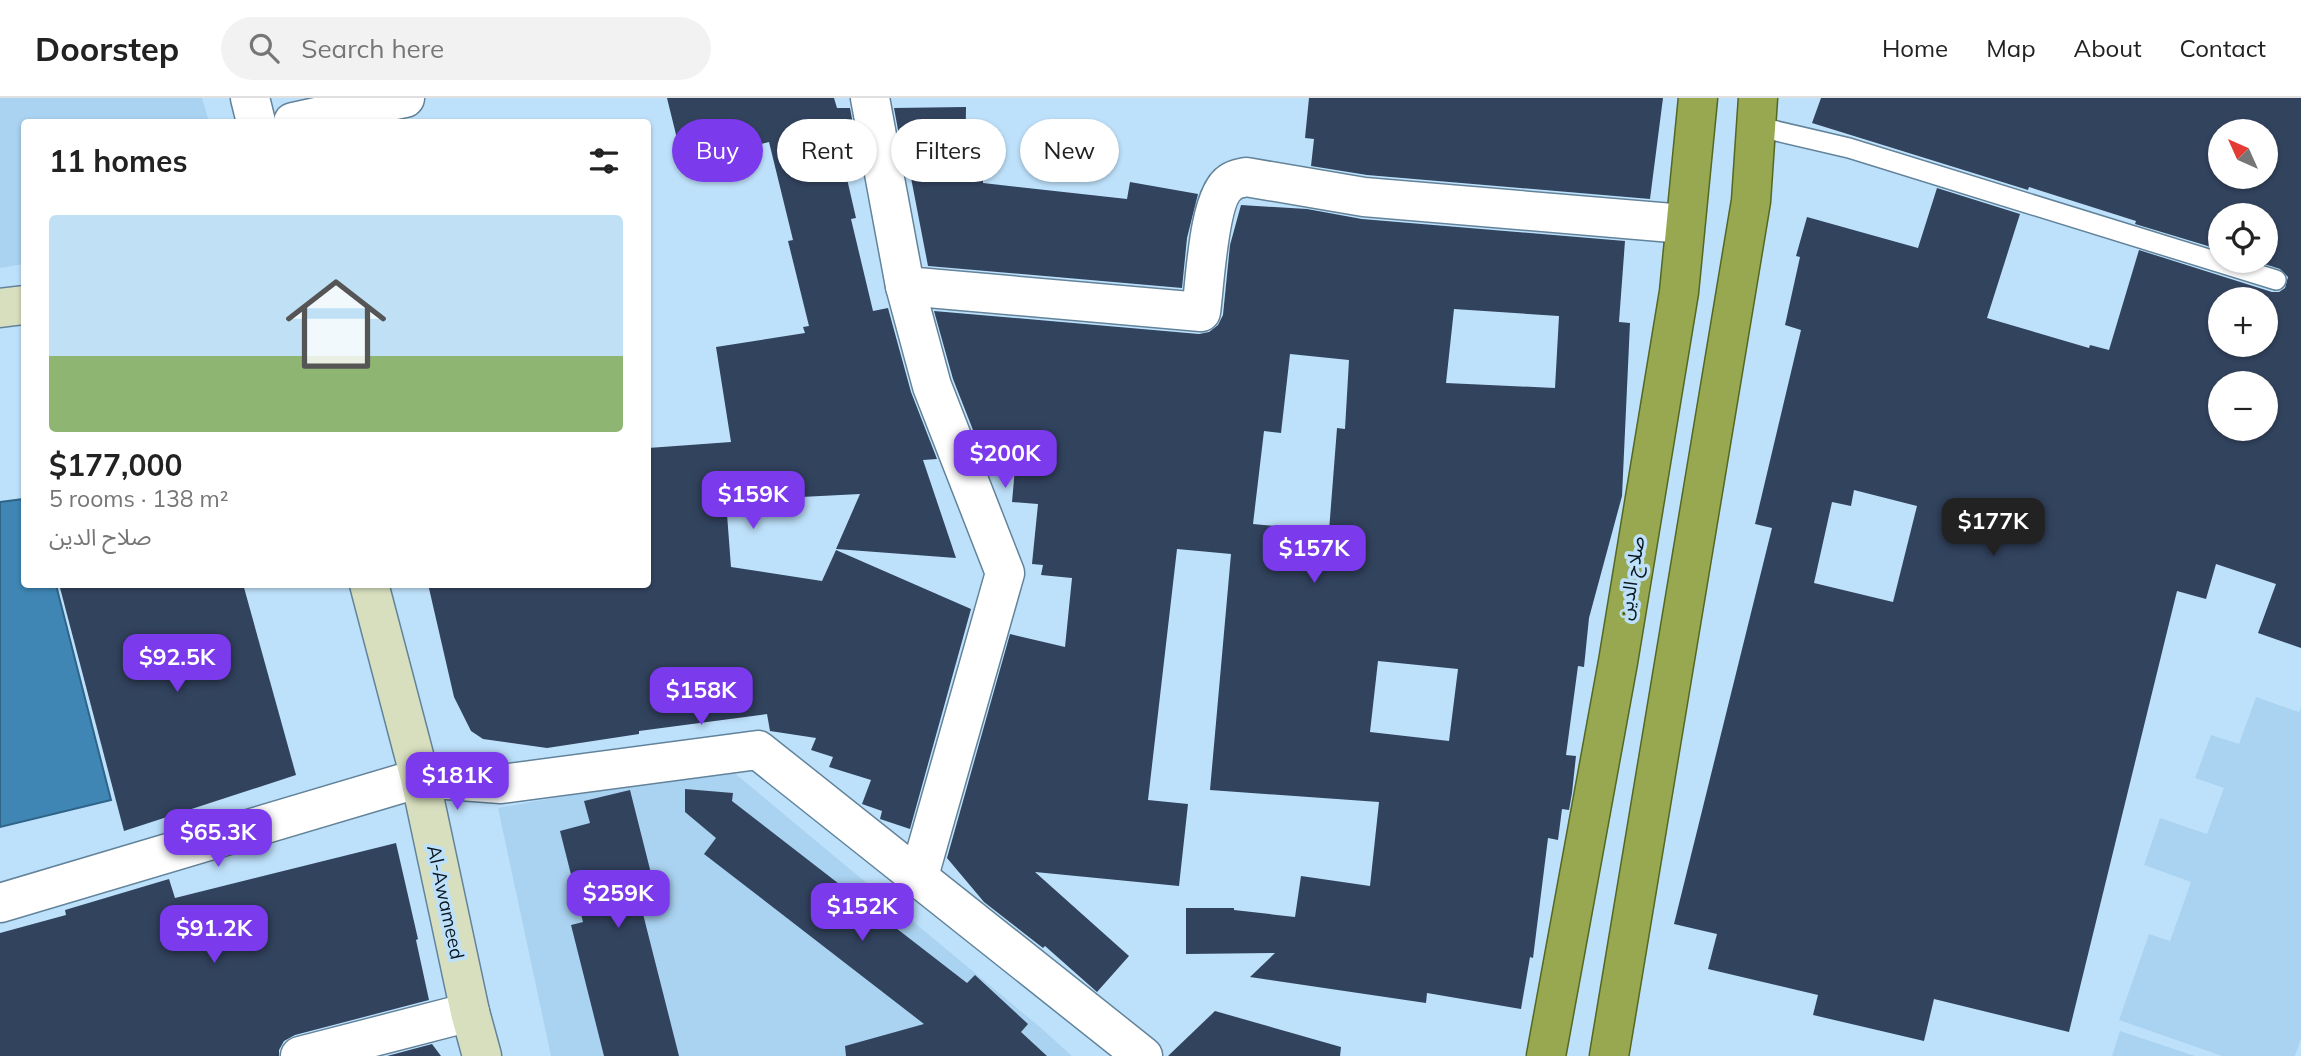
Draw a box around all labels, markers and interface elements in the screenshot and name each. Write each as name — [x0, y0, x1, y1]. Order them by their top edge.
search box — [221, 17, 711, 80]
text: Doorstep — [35, 28, 179, 69]
icon: search — [245, 29, 283, 67]
text: Search here — [301, 32, 444, 65]
text: Home — [1882, 33, 1948, 63]
text: Map — [1986, 33, 2036, 63]
text: About — [2074, 33, 2142, 63]
text: Contact — [2180, 33, 2266, 63]
chip: Buy — [672, 119, 763, 182]
chip: Rent — [777, 119, 877, 182]
chip: Filters — [891, 119, 1006, 182]
chip: New — [1020, 119, 1119, 182]
north arrow — [2208, 119, 2278, 189]
map controls — [2208, 119, 2278, 441]
text: 11 homes — [49, 142, 188, 180]
icon: filters — [585, 142, 623, 180]
button: locate — [2208, 203, 2278, 273]
icon: home — [273, 261, 399, 387]
button: + — [2208, 287, 2278, 357]
button: − — [2208, 371, 2278, 441]
pin: $200K — [956, 430, 1054, 490]
text: $200K — [970, 438, 1040, 467]
text: $177,000 — [49, 446, 182, 484]
pin: $159K — [704, 472, 802, 531]
text: $159K — [718, 479, 788, 508]
text: 5 rooms · 138 m² — [49, 484, 229, 513]
pin: $177K — [1944, 498, 2042, 558]
text: $177K — [1958, 506, 2028, 535]
text: صلاح الدين — [49, 522, 152, 551]
pin: $157K — [1265, 526, 1363, 585]
text: $157K — [1279, 533, 1349, 562]
street label: صلاح الدين — [1613, 534, 1651, 622]
pin: $92.5K — [120, 634, 234, 694]
text: $92.5K — [139, 642, 215, 671]
pin: $158K — [652, 668, 750, 727]
text: $158K — [666, 675, 736, 704]
pin: $181K — [408, 752, 506, 812]
text: $181K — [422, 760, 492, 789]
pin: $65.3K — [161, 810, 275, 869]
text: $65.3K — [180, 817, 256, 846]
street label: Al-Awameed — [422, 843, 470, 961]
pin: $259K — [569, 870, 667, 930]
text: $259K — [583, 878, 653, 907]
pin: $152K — [813, 884, 911, 943]
text: $152K — [827, 891, 897, 920]
pin: $91.2K — [157, 906, 271, 965]
text: $91.2K — [176, 913, 252, 942]

